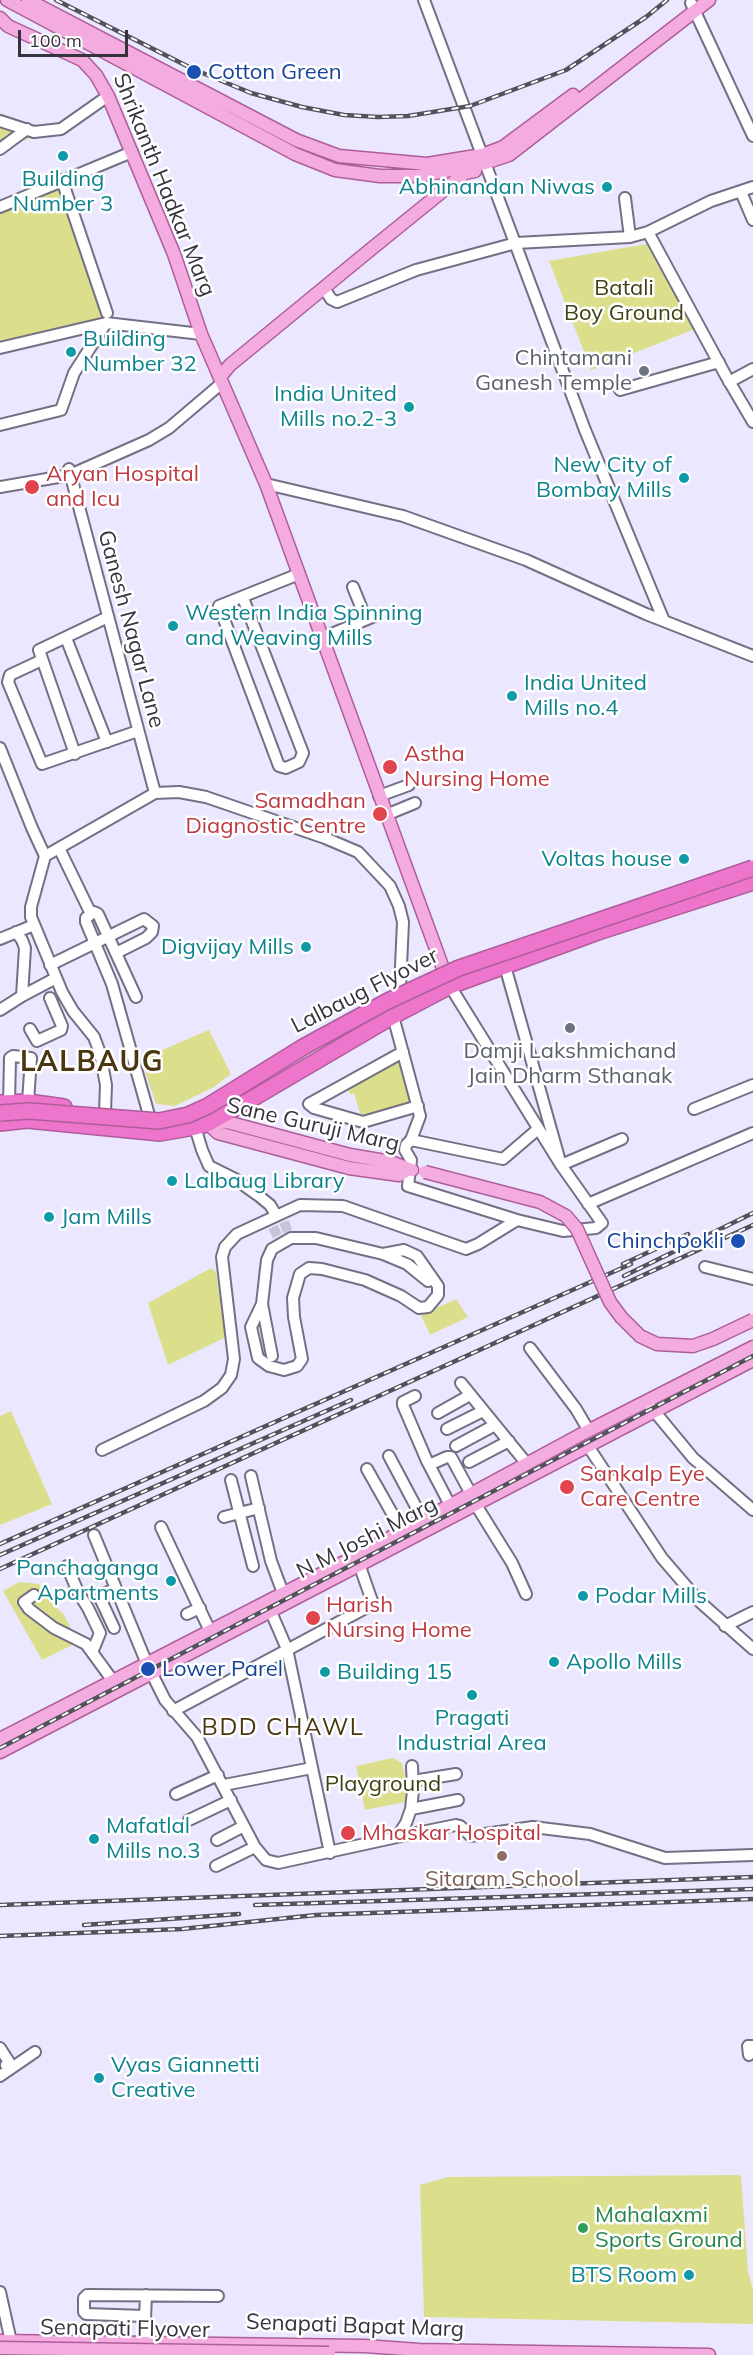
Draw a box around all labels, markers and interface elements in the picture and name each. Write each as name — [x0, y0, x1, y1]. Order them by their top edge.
scale bar — [21, 18, 130, 56]
text: 100 m — [29, 29, 82, 52]
place label: Cotton Green — [208, 59, 342, 85]
marker: Cotton Green — [185, 63, 203, 81]
street label: Shrikanth Hadkar Marg — [107, 70, 221, 300]
marker: Building Number 3 — [56, 149, 70, 163]
place label: Building Number 3 — [13, 166, 113, 218]
place label: Abhinandan Niwas — [399, 174, 595, 200]
marker: Abhinandan Niwas — [600, 180, 614, 194]
park label: Batali Boy Ground — [564, 275, 684, 326]
place label: Building Number 32 — [83, 326, 197, 378]
marker: Building Number 32 — [64, 345, 78, 359]
place label: Chintamani Ganesh Temple — [475, 345, 632, 396]
marker: Chintamani Ganesh Temple — [637, 364, 651, 378]
place label: India United Mills no.2-3 — [274, 381, 397, 433]
marker: India United Mills no.2-3 — [402, 400, 416, 414]
place label: New City of Bombay Mills — [536, 452, 672, 504]
place label: Aryan Hospital and Icu — [46, 461, 199, 512]
marker: New City of Bombay Mills — [677, 471, 691, 485]
marker: Aryan Hospital and Icu — [23, 478, 41, 496]
street label: Ganesh Nagar Lane — [92, 527, 170, 731]
place label: Western India Spinning and Weaving Mills — [185, 600, 422, 652]
marker: Western India Spinning and Weaving Mills — [166, 619, 180, 633]
place label: India United Mills no.4 — [524, 670, 647, 722]
marker: India United Mills no.4 — [505, 689, 519, 703]
place label: Astha Nursing Home — [404, 741, 550, 792]
marker: Astha Nursing Home — [381, 758, 399, 776]
place label: Samadhan Diagnostic Centre — [185, 788, 366, 840]
marker: Samadhan Diagnostic Centre — [371, 805, 389, 823]
place label: Voltas house — [542, 846, 672, 872]
marker: Voltas house — [677, 852, 691, 866]
place label: Digvijay Mills — [161, 934, 294, 960]
marker: Digvijay Mills — [299, 940, 313, 954]
street label: Lalbaug Flyover — [287, 943, 443, 1039]
marker: Damji Lakshmichand Jain Dharm Sthanak — [563, 1021, 577, 1035]
place label: Damji Lakshmichand Jain Dharm Sthanak — [464, 1038, 676, 1090]
district label: LALBAUG — [20, 1046, 164, 1080]
street label: Sane Guruji Marg — [224, 1092, 402, 1158]
place label: Lalbaug Library — [184, 1168, 344, 1194]
marker: Lalbaug Library — [165, 1174, 179, 1188]
place label: Jam Mills — [61, 1204, 152, 1230]
marker: Jam Mills — [42, 1210, 56, 1224]
place label: Chinchpokli — [607, 1228, 724, 1254]
marker: Chinchpokli — [729, 1232, 747, 1250]
place label: Sankalp Eye Care Centre — [580, 1461, 705, 1512]
marker: Sankalp Eye Care Centre — [558, 1478, 576, 1496]
street label: N M Joshi Marg — [292, 1491, 442, 1585]
place label: Panchaganga Apartments — [16, 1555, 159, 1606]
marker: Panchaganga Apartments — [164, 1574, 178, 1588]
place label: Podar Mills — [595, 1583, 707, 1609]
marker: Podar Mills — [576, 1589, 590, 1603]
place label: Harish Nursing Home — [326, 1592, 472, 1644]
marker: Harish Nursing Home — [304, 1609, 322, 1627]
place label: Apollo Mills — [566, 1649, 682, 1675]
marker: Apollo Mills — [547, 1655, 561, 1669]
place label: Lower Parel — [162, 1656, 283, 1682]
place label: Building 15 — [337, 1659, 452, 1685]
marker: Lower Parel — [139, 1660, 157, 1678]
marker: Building 15 — [318, 1665, 332, 1679]
marker: Pragati Industrial Area — [465, 1688, 479, 1702]
place label: Pragati Industrial Area — [397, 1705, 547, 1756]
district label: BDD CHAWL — [202, 1714, 364, 1742]
park label: Playground — [325, 1771, 441, 1797]
place label: Mafatlal Mills no.3 — [106, 1813, 200, 1864]
place label: Mhaskar Hospital — [362, 1820, 541, 1846]
marker: Mhaskar Hospital — [339, 1824, 357, 1842]
marker: Mafatlal Mills no.3 — [87, 1832, 101, 1846]
marker: Sitaram School — [495, 1849, 509, 1863]
place label: Sitaram School — [425, 1866, 579, 1892]
place label: Vyas Giannetti Creative — [111, 2052, 260, 2104]
marker: Vyas Giannetti Creative — [92, 2071, 106, 2085]
place label: Mahalaxmi Sports Ground — [595, 2202, 743, 2254]
marker: Mahalaxmi Sports Ground — [576, 2221, 590, 2235]
place label: BTS Room — [571, 2262, 677, 2288]
marker: BTS Room — [682, 2268, 696, 2282]
street label: Senapati Bapat Marg — [246, 2309, 464, 2343]
street label: Senapati Flyover — [40, 2314, 210, 2344]

